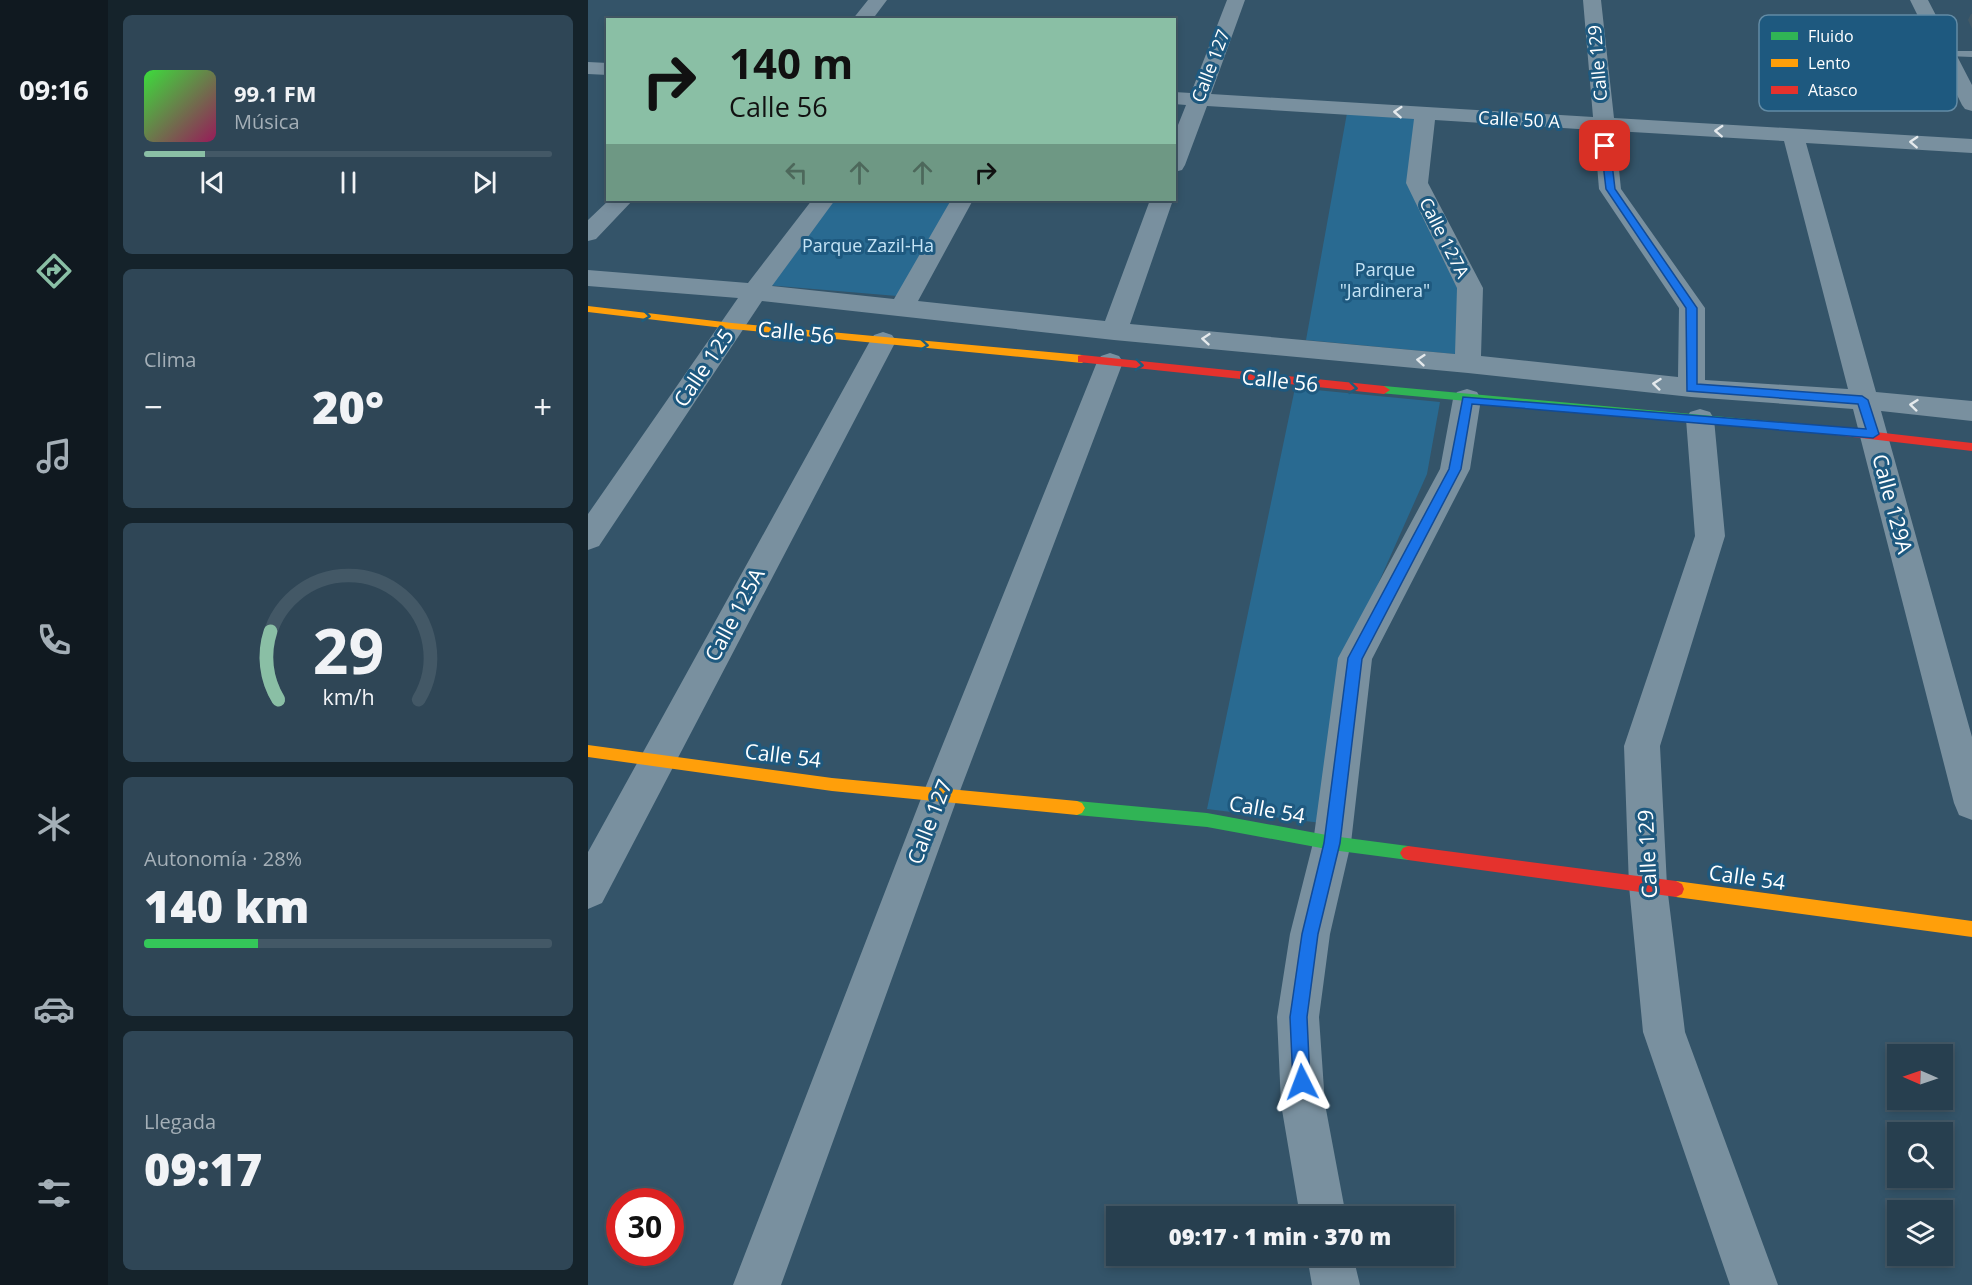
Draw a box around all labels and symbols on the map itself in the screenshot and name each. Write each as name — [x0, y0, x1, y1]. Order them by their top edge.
legend — [1759, 15, 1957, 111]
street label: Calle 129 — [1582, 24, 1612, 102]
text: Fluido — [1808, 25, 1854, 47]
street label: Calle 127 — [1185, 26, 1235, 105]
text: Lento — [1808, 52, 1850, 74]
text: Atasco — [1808, 79, 1858, 101]
street label: Calle 50 A — [1478, 105, 1561, 133]
one-way arrow — [1394, 106, 1403, 119]
pin — [1579, 120, 1630, 171]
one-way arrow — [1714, 125, 1723, 138]
one-way arrow — [1909, 136, 1918, 149]
street label: Calle 127A — [1414, 193, 1476, 283]
park label: Parque Zazil-Ha — [802, 233, 934, 257]
park label: Parque "Jardinera" — [1340, 257, 1430, 302]
one-way arrow — [642, 309, 651, 322]
street label: Calle 56 — [756, 314, 836, 350]
street label: Calle 125 — [667, 323, 740, 412]
one-way arrow — [1201, 333, 1211, 346]
one-way arrow — [919, 338, 928, 351]
one-way arrow — [1416, 354, 1426, 367]
one-way arrow — [1134, 358, 1143, 371]
street label: Calle 56 — [1240, 362, 1320, 398]
one-way arrow — [1652, 378, 1661, 391]
one-way arrow — [1349, 381, 1358, 394]
one-way arrow — [1909, 400, 1918, 412]
street label: Calle 129A — [1866, 451, 1920, 557]
street label: Calle 125A — [698, 562, 771, 666]
street label: Calle 54 — [743, 736, 823, 774]
street label: Calle 127 — [900, 775, 958, 868]
street label: Calle 54 — [1227, 789, 1307, 829]
street label: Calle 129 — [1631, 809, 1663, 899]
street label: Calle 54 — [1707, 858, 1787, 896]
north arrow — [1887, 1044, 1953, 1110]
position arrow — [1270, 1050, 1334, 1114]
speed limit sign: 30 — [606, 1188, 684, 1266]

